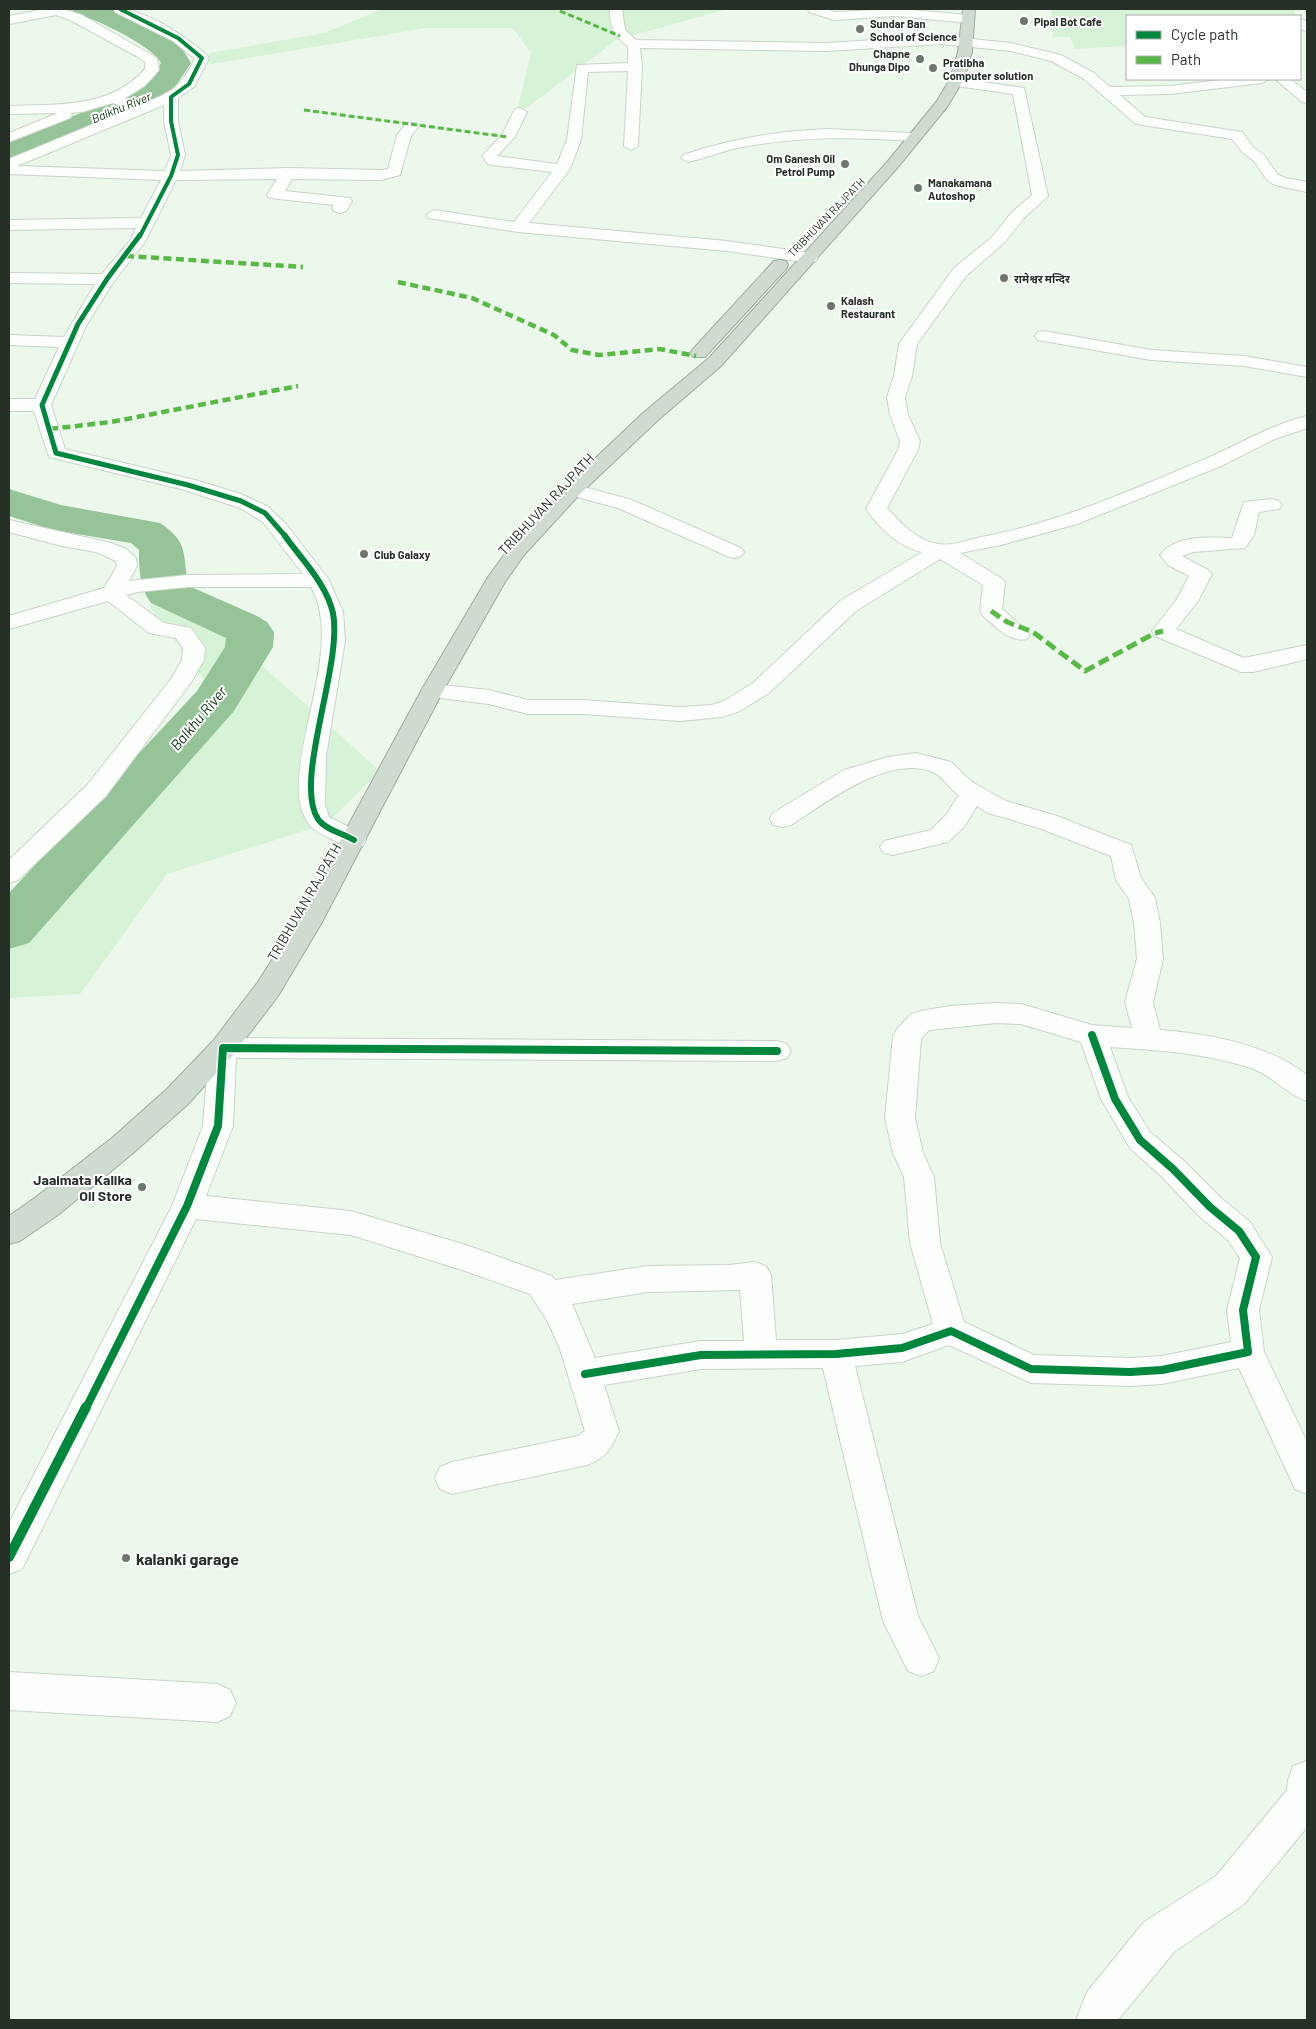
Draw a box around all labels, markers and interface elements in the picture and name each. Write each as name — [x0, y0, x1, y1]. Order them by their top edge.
marker: Pipal Bot Cafe — [1018, 15, 1030, 27]
place label: Pipal Bot Cafe — [1034, 15, 1102, 28]
legend — [1126, 15, 1301, 80]
place label: Sundar Ban School of Science — [870, 17, 957, 43]
marker: Sundar Ban School of Science — [854, 23, 866, 35]
text: Cycle path — [1171, 25, 1238, 43]
place label: Chapne Dhunga Dipo — [849, 47, 910, 73]
text: Path — [1171, 50, 1201, 68]
marker: Chapne Dhunga Dipo — [914, 53, 926, 65]
place label: Pratibha Computer solution — [943, 56, 1033, 82]
marker: Pratibha Computer solution — [927, 62, 939, 74]
water label: Balkhu River — [89, 88, 153, 125]
place label: Om Ganesh Oil Petrol Pump — [766, 152, 835, 178]
marker: Om Ganesh Oil Petrol Pump — [839, 158, 851, 170]
street label: TRIBHUVAN RAJPATH — [785, 175, 867, 259]
place label: Manakamana Autoshop — [928, 176, 992, 202]
marker: Manakamana Autoshop — [912, 182, 924, 194]
marker: रामेश्वर मन्दिर — [998, 272, 1010, 284]
place label: रामेश्वर मन्दिर — [1014, 272, 1071, 285]
place label: Kalash Restaurant — [841, 294, 895, 320]
marker: Kalash Restaurant — [825, 300, 837, 312]
street label: TRIBHUVAN RAJPATH — [494, 449, 598, 559]
marker: Club Galaxy — [358, 548, 370, 560]
place label: Club Galaxy — [374, 548, 431, 561]
water label: Balkhu River — [166, 682, 231, 754]
street label: TRIBHUVAN RAJPATH — [263, 840, 345, 964]
place label: Jaaimata Kalika Oil Store — [33, 1171, 132, 1204]
marker: Jaaimata Kalika Oil Store — [136, 1181, 148, 1193]
place label: kalanki garage — [136, 1549, 239, 1568]
marker: kalanki garage — [120, 1552, 132, 1564]

